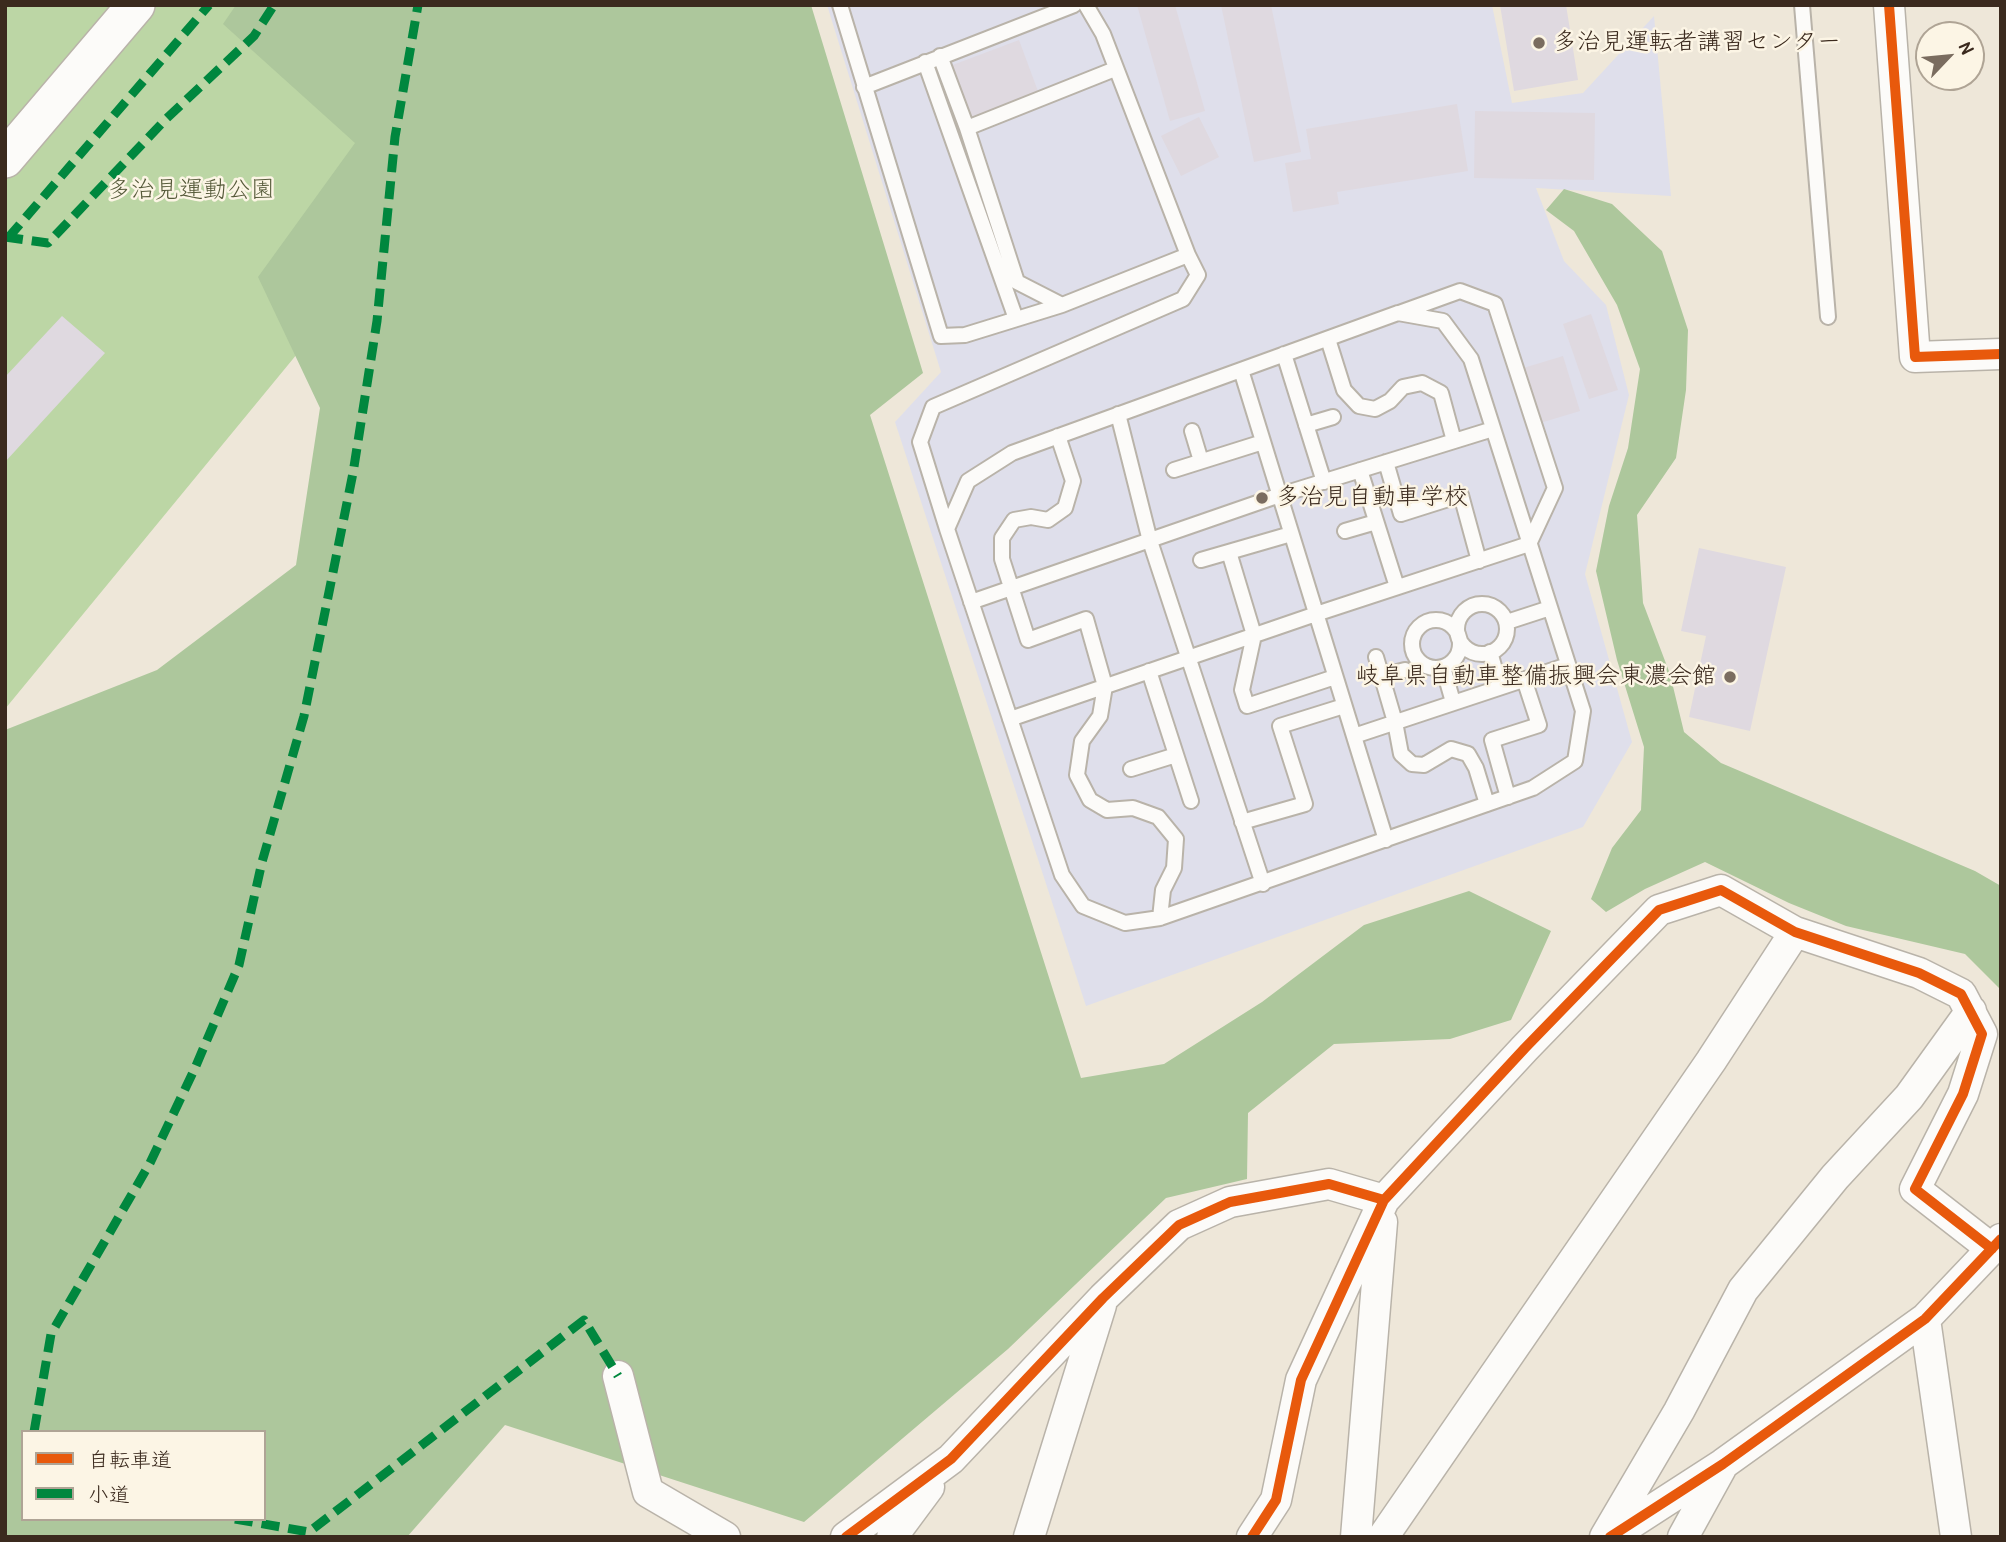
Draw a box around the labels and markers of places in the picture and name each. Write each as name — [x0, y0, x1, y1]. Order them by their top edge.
place label: 多治見運転者講習センター — [1553, 29, 1841, 57]
marker: 多治見運転者講習センター — [1531, 35, 1547, 51]
place label: 多治見自動車学校 — [1276, 484, 1468, 512]
marker: 多治見自動車学校 — [1254, 490, 1270, 506]
place label: 岐阜県自動車整備振興会東濃会館 — [1356, 663, 1716, 691]
marker: 岐阜県自動車整備振興会東濃会館 — [1722, 669, 1738, 685]

